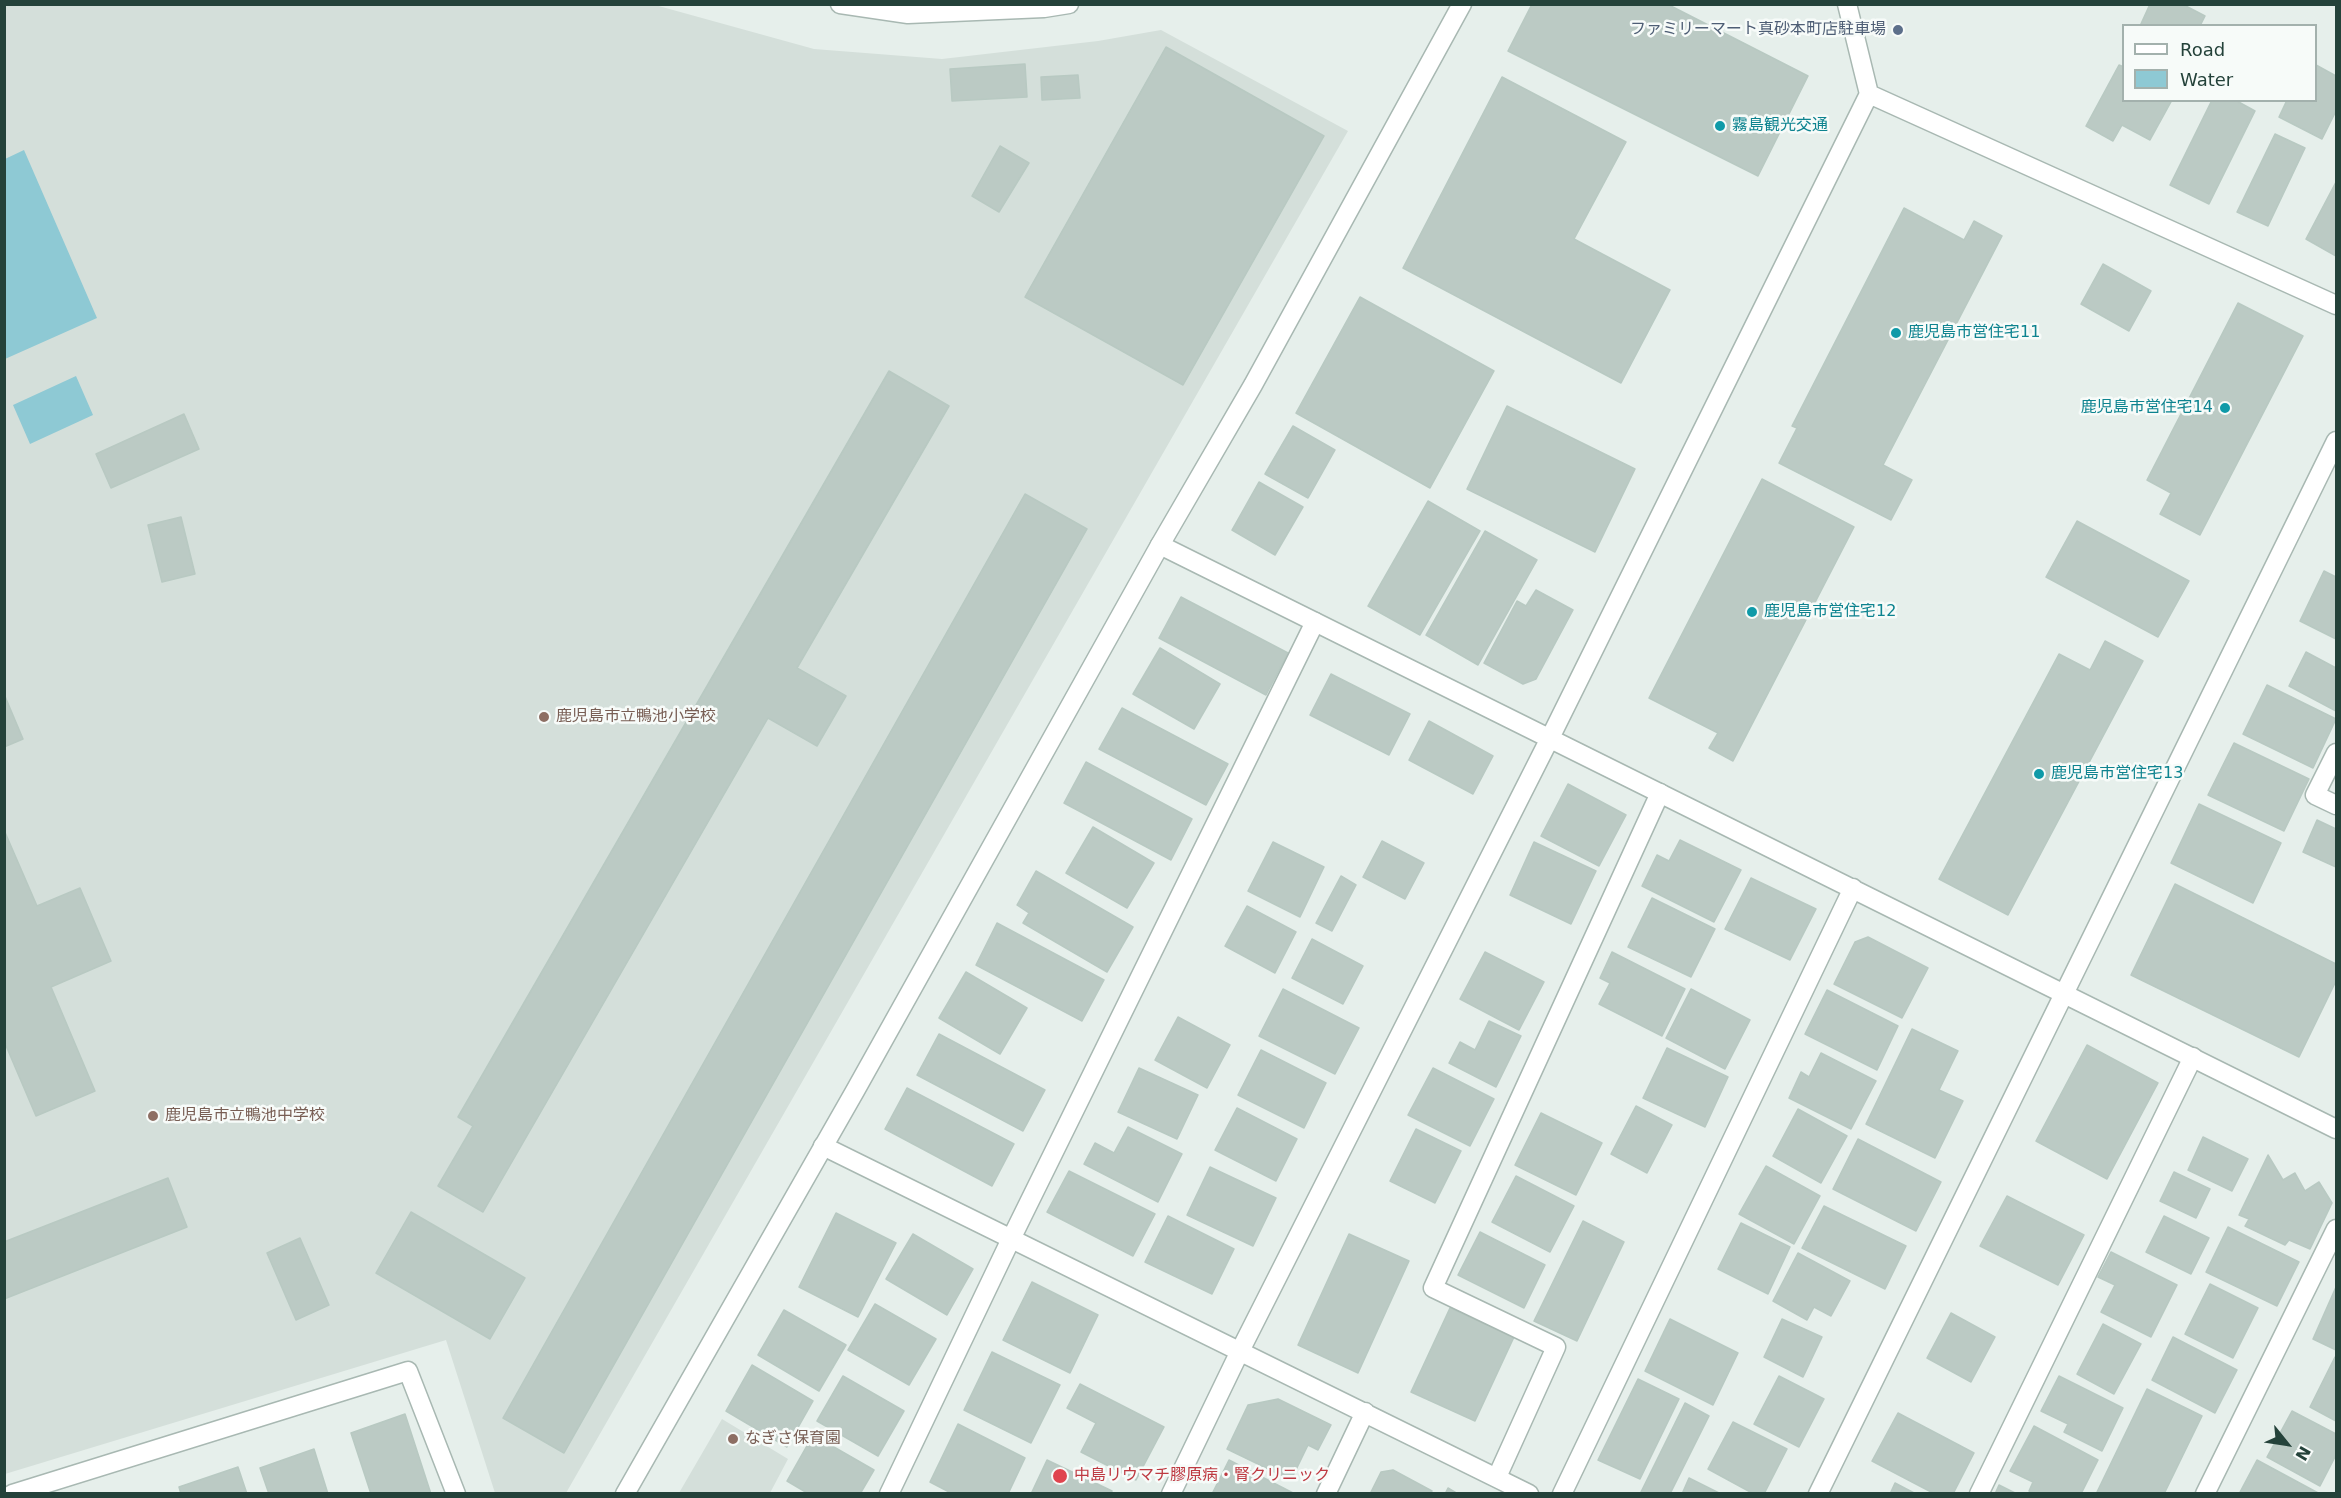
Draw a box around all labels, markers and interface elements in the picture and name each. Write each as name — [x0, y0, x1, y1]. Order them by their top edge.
place label: ファミリーマート真砂本町店駐車場 — [1630, 20, 1886, 40]
marker: ファミリーマート真砂本町店駐車場 — [1891, 23, 1905, 37]
legend — [2122, 24, 2317, 102]
text: Road — [2180, 39, 2225, 60]
text: Water — [2180, 69, 2233, 90]
place label: 霧島観光交通 — [1732, 116, 1828, 136]
marker: 霧島観光交通 — [1713, 119, 1727, 133]
place label: 鹿児島市営住宅11 — [1908, 323, 2040, 343]
marker: 鹿児島市営住宅11 — [1889, 326, 1903, 340]
place label: 鹿児島市営住宅14 — [2081, 398, 2213, 418]
marker: 鹿児島市営住宅14 — [2218, 401, 2232, 415]
place label: 鹿児島市営住宅12 — [1764, 602, 1896, 622]
marker: 鹿児島市営住宅12 — [1745, 605, 1759, 619]
place label: 鹿児島市立鴨池小学校 — [556, 707, 716, 727]
marker: 鹿児島市立鴨池小学校 — [537, 710, 551, 724]
place label: 鹿児島市営住宅13 — [2051, 764, 2183, 784]
marker: 鹿児島市営住宅13 — [2032, 767, 2046, 781]
place label: 鹿児島市立鴨池中学校 — [165, 1106, 325, 1126]
marker: 鹿児島市立鴨池中学校 — [146, 1109, 160, 1123]
north arrow — [2257, 1414, 2317, 1474]
place label: なぎさ保育園 — [745, 1429, 841, 1449]
marker: なぎさ保育園 — [726, 1432, 740, 1446]
text: N — [2291, 1443, 2315, 1464]
place label: 中島リウマチ膠原病・腎クリニック — [1074, 1466, 1330, 1486]
marker: 中島リウマチ膠原病・腎クリニック — [1051, 1467, 1069, 1485]

